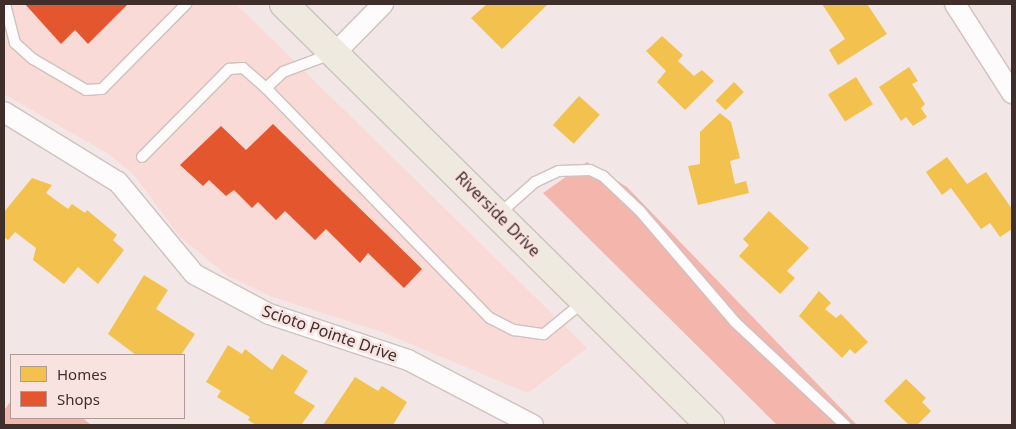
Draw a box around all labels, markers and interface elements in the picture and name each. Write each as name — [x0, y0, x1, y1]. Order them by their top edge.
street label: Riverside Drive — [452, 168, 544, 260]
street label: Scioto Pointe Drive — [260, 301, 400, 365]
legend — [10, 354, 185, 419]
text: Homes — [57, 364, 107, 384]
text: Shops — [57, 389, 100, 409]

